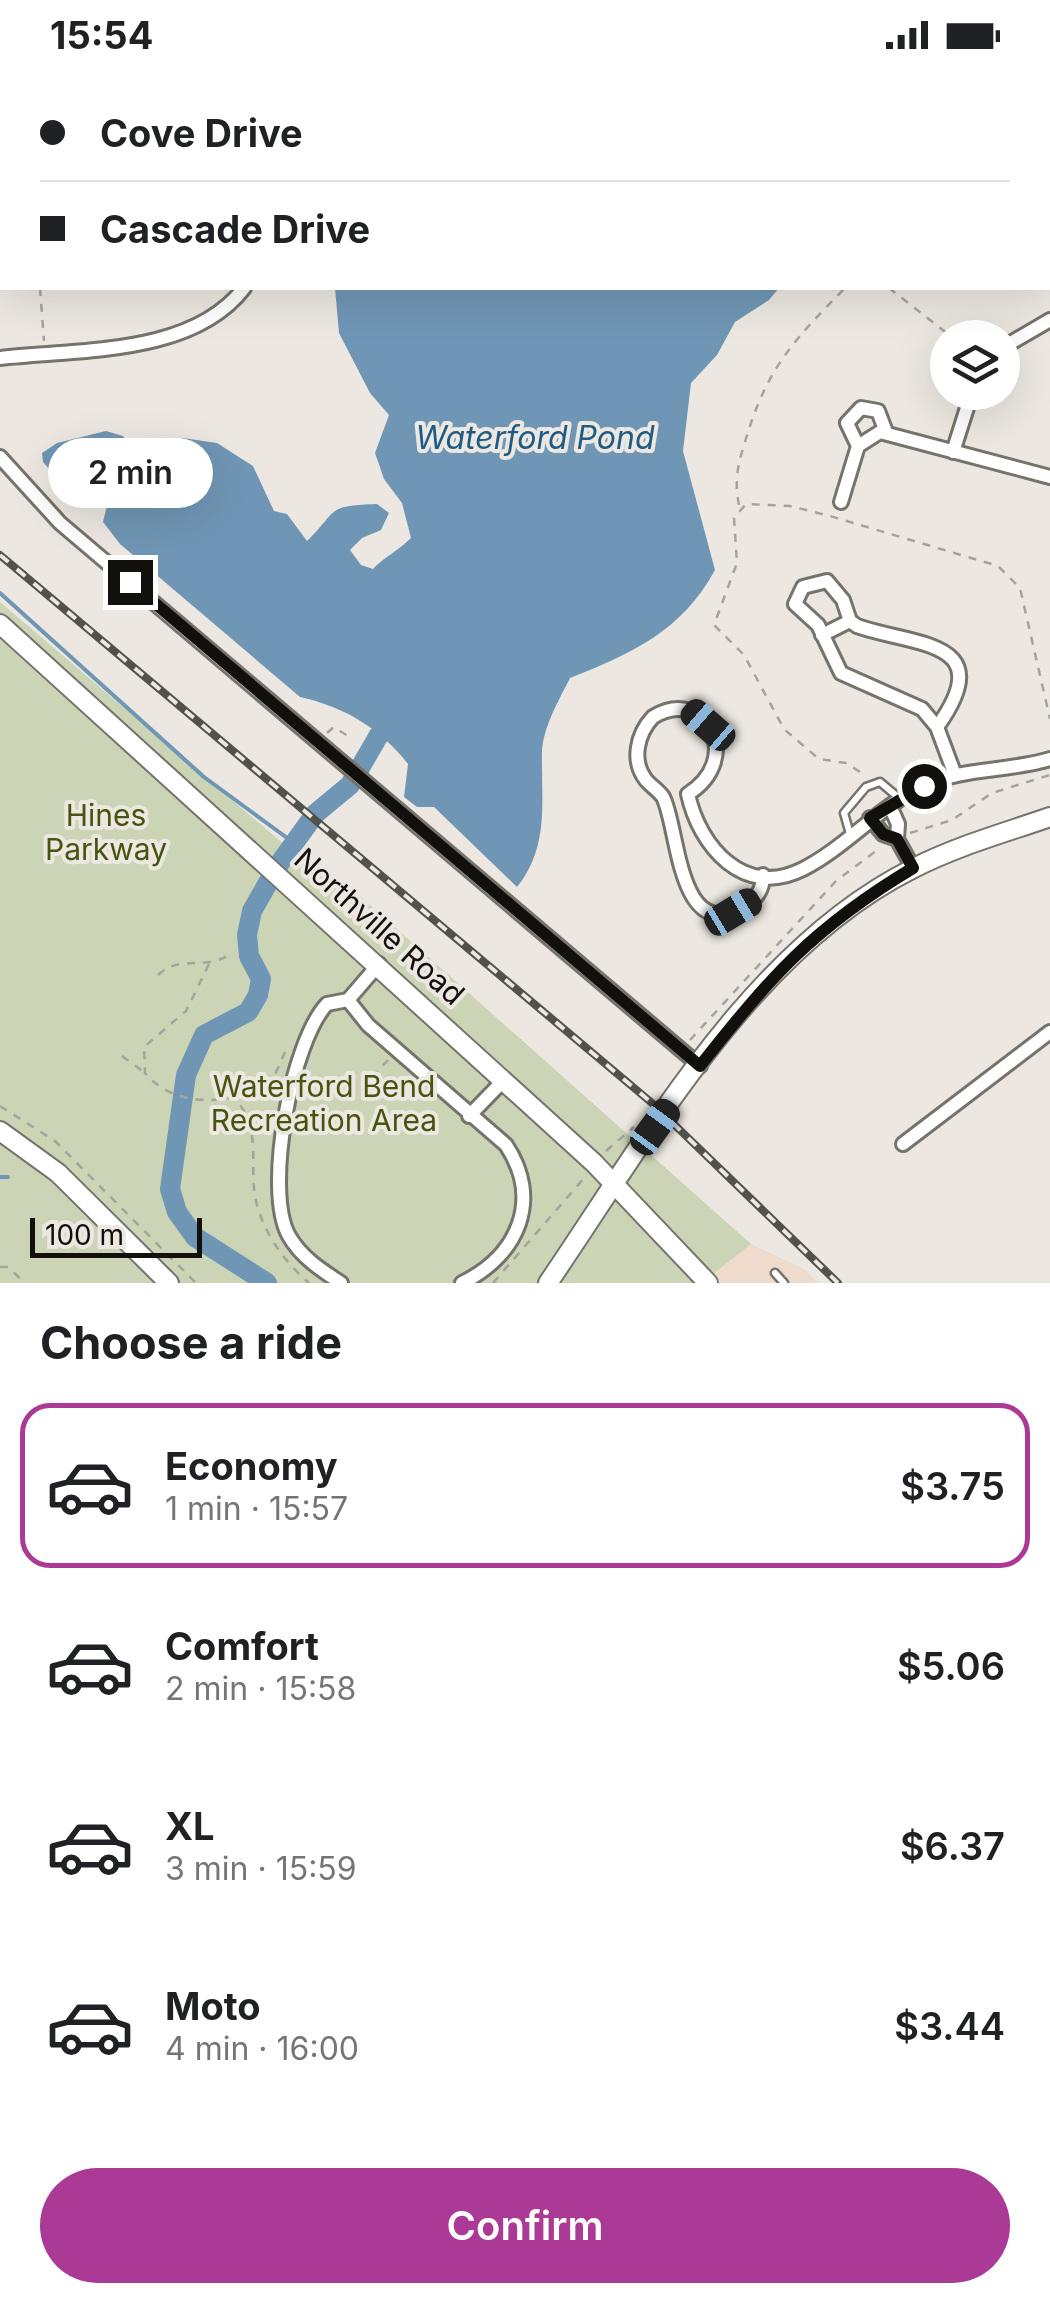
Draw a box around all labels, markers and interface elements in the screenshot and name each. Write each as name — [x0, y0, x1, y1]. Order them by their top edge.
text: 15:54 — [50, 12, 153, 58]
text: Cove Drive — [100, 110, 303, 156]
text: Cascade Drive — [100, 206, 370, 252]
map controls — [930, 320, 1020, 410]
button: layers — [930, 320, 1020, 410]
water label: Waterford Pond — [415, 418, 655, 457]
callout: 2 min — [48, 437, 212, 507]
text: 2 min — [88, 453, 173, 492]
route end — [108, 560, 153, 605]
car — [676, 694, 740, 756]
route start — [902, 764, 947, 809]
park label: Hines Parkway — [45, 797, 167, 867]
street label: Northville Road — [287, 840, 472, 1012]
car — [700, 884, 766, 940]
park label: Waterford Bend Recreation Area — [211, 1068, 437, 1138]
car — [625, 1094, 685, 1160]
scale bar — [30, 1213, 202, 1258]
text: 100 m — [45, 1218, 124, 1252]
text: Choose a ride — [40, 1315, 342, 1370]
icon: car — [45, 1441, 135, 1531]
text: Economy — [165, 1443, 338, 1489]
text: $3.75 — [900, 1463, 1005, 1509]
text: 1 min · 15:57 — [165, 1489, 348, 1528]
icon: car — [45, 1621, 135, 1711]
text: Comfort — [165, 1623, 319, 1669]
text: $5.06 — [897, 1643, 1005, 1689]
text: 2 min · 15:58 — [165, 1669, 356, 1708]
icon: car — [45, 1801, 135, 1891]
text: XL — [165, 1803, 215, 1849]
text: $6.37 — [900, 1823, 1005, 1869]
text: 3 min · 15:59 — [165, 1849, 357, 1888]
icon: car — [45, 1981, 135, 2071]
text: Moto — [165, 1983, 261, 2029]
text: $3.44 — [894, 2003, 1005, 2049]
text: 4 min · 16:00 — [165, 2029, 359, 2068]
button: Confirm — [40, 2168, 1010, 2283]

